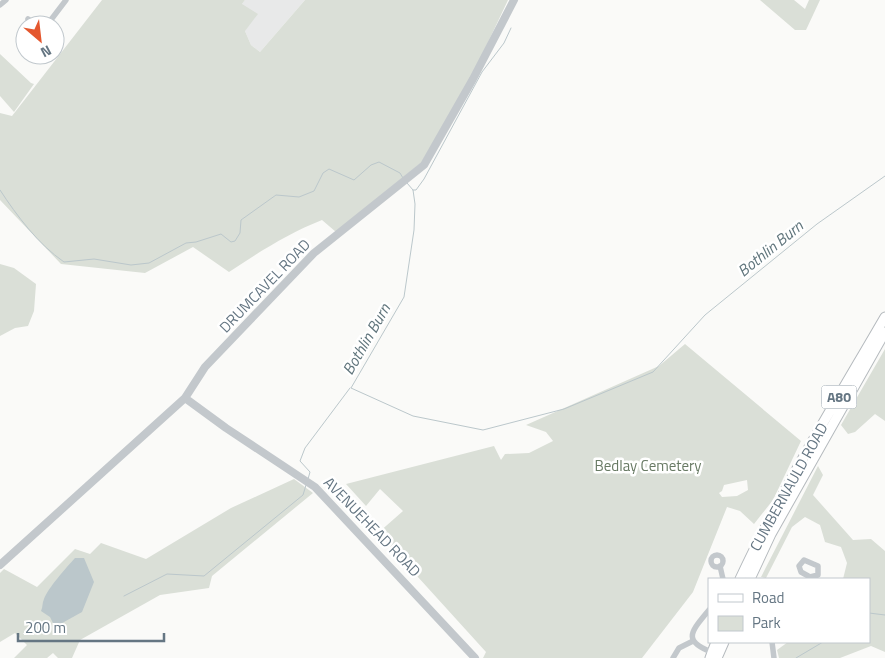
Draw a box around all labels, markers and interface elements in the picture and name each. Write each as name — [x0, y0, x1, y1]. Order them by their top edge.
north arrow — [15, 15, 65, 65]
text: N — [37, 40, 56, 63]
water label: Bothlin Burn — [732, 213, 809, 282]
street label: DRUMCAVEL ROAD — [214, 233, 316, 338]
water label: Bothlin Burn — [336, 298, 397, 379]
road number: A80 — [822, 386, 856, 408]
street label: CUMBERNAULD ROAD — [744, 418, 833, 555]
park label: Bedlay Cemetery — [594, 454, 702, 477]
street label: AVENUEHEAD ROAD — [318, 471, 426, 582]
legend — [708, 578, 870, 643]
text: Road — [752, 586, 784, 609]
scale bar — [18, 610, 164, 642]
text: Park — [752, 611, 781, 634]
text: 200 m — [25, 616, 66, 639]

